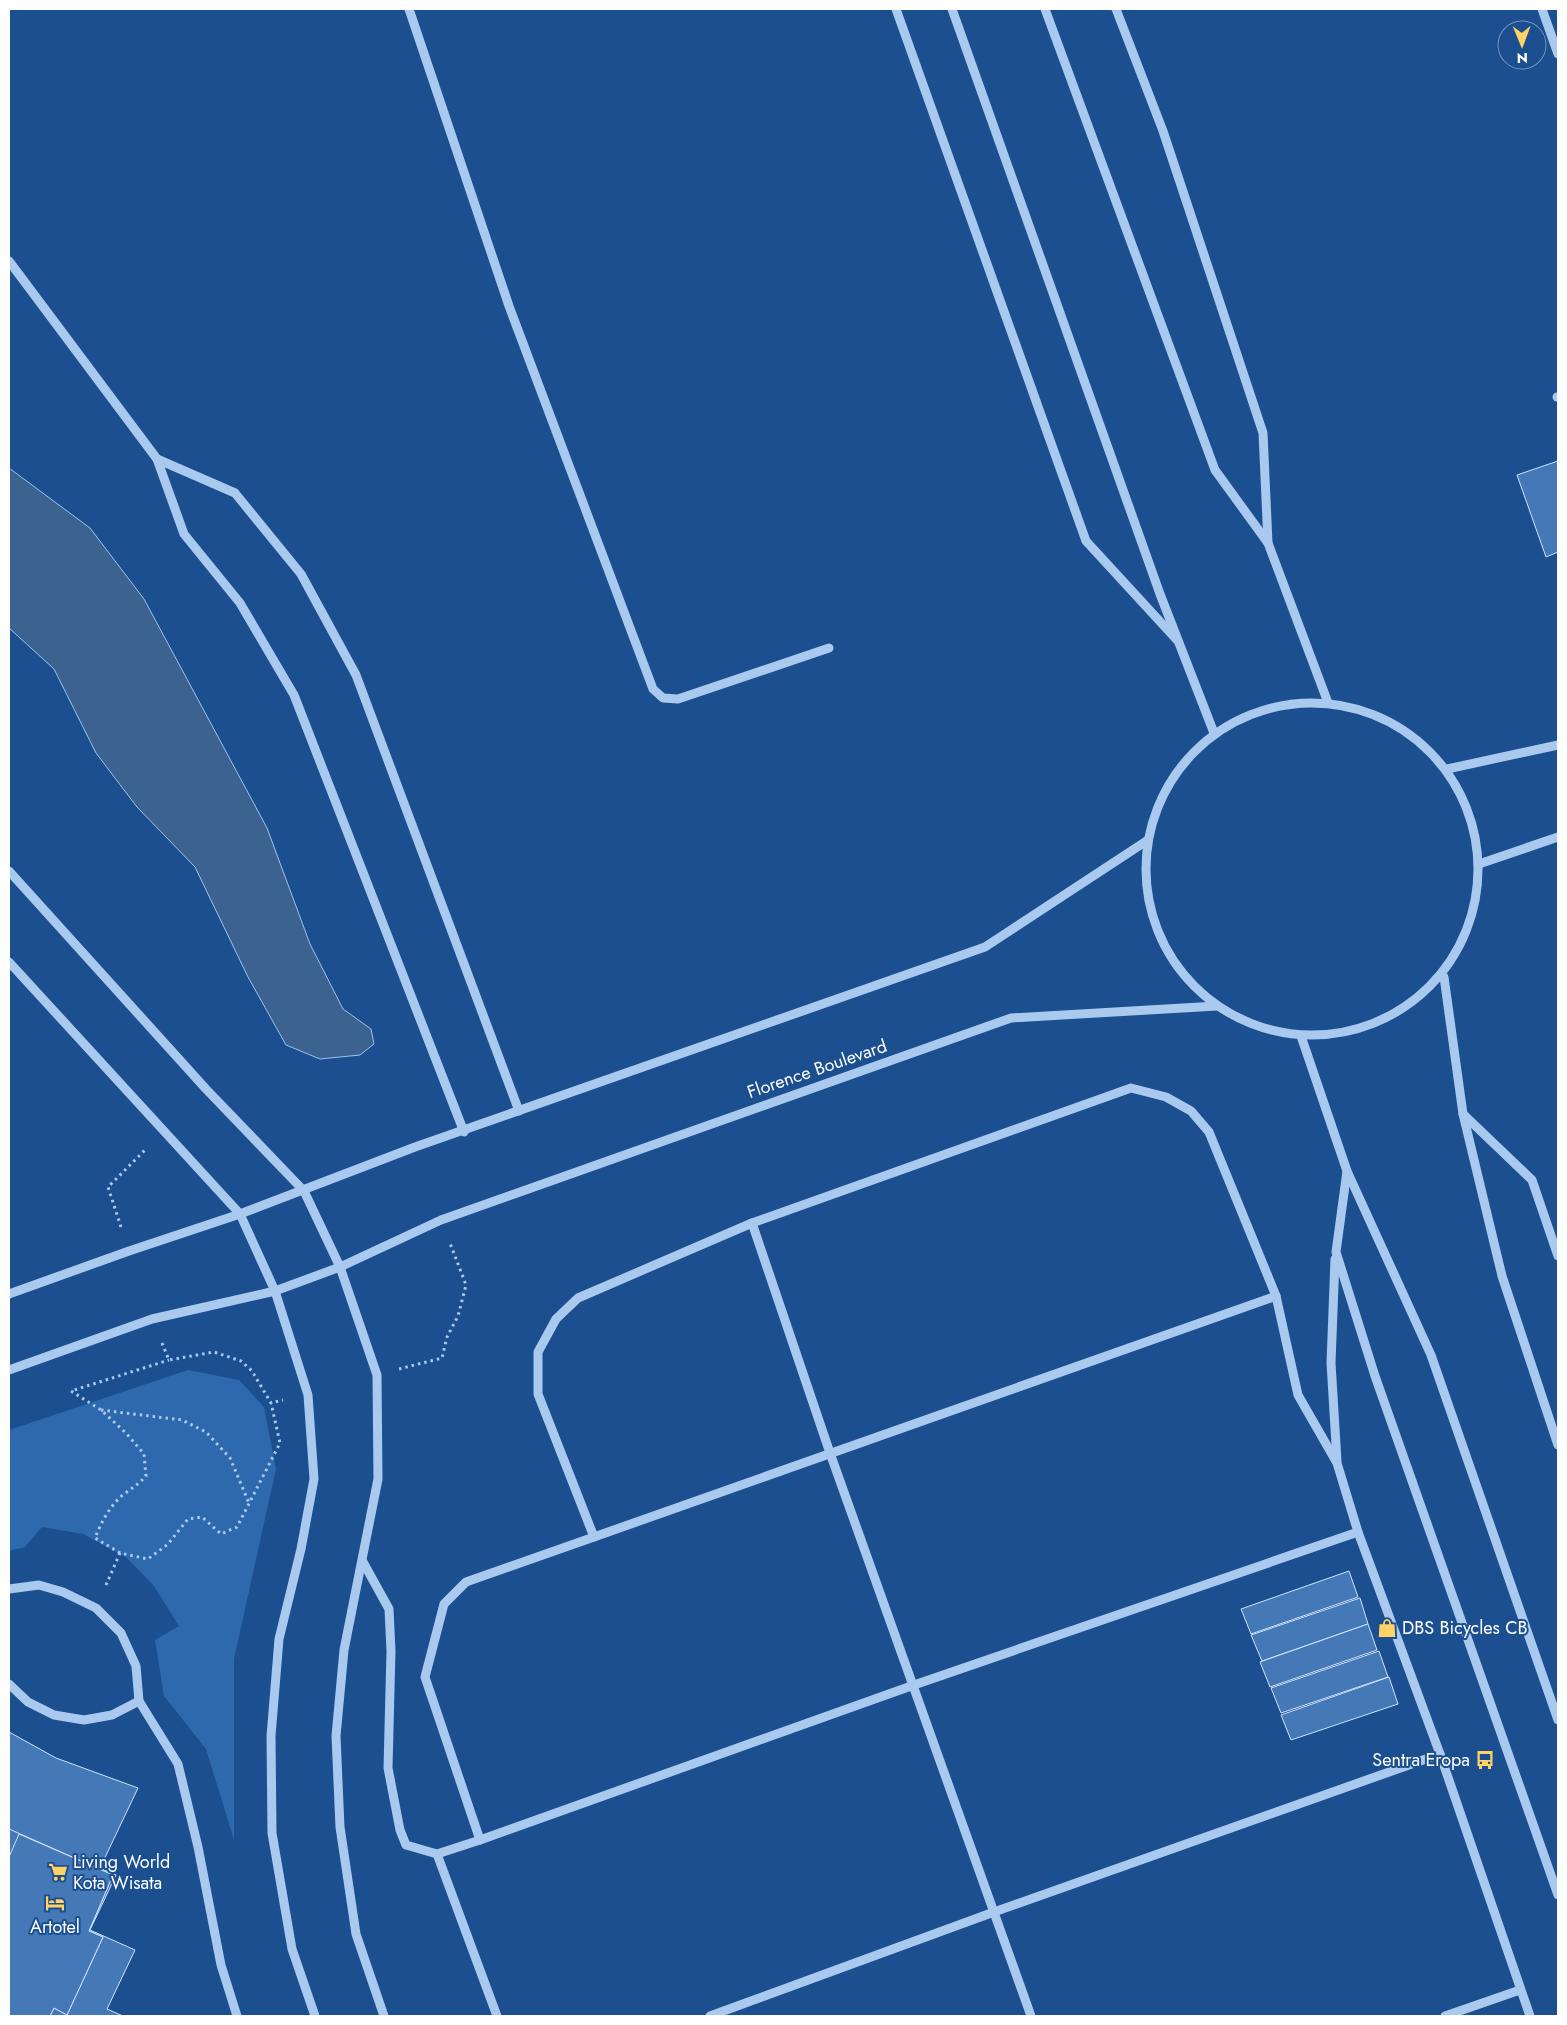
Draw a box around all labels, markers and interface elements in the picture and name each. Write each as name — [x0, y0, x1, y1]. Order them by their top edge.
north arrow — [1497, 20, 1547, 70]
text: N — [1516, 48, 1528, 68]
street label: Florence Boulevard — [744, 1033, 890, 1105]
place label: DBS Bicycles CB — [1402, 1615, 1528, 1641]
shop icon: DBS Bicycles CB — [1376, 1617, 1398, 1639]
place label: Sentra Eropa — [1372, 1747, 1470, 1773]
bus stop icon: Sentra Eropa — [1474, 1749, 1496, 1771]
place label: Living World Kota Wisata — [73, 1849, 170, 1896]
supermarket icon: Living World Kota Wisata — [47, 1861, 69, 1883]
hotel icon: Artotel — [44, 1892, 66, 1914]
place label: Artotel — [30, 1914, 80, 1940]

